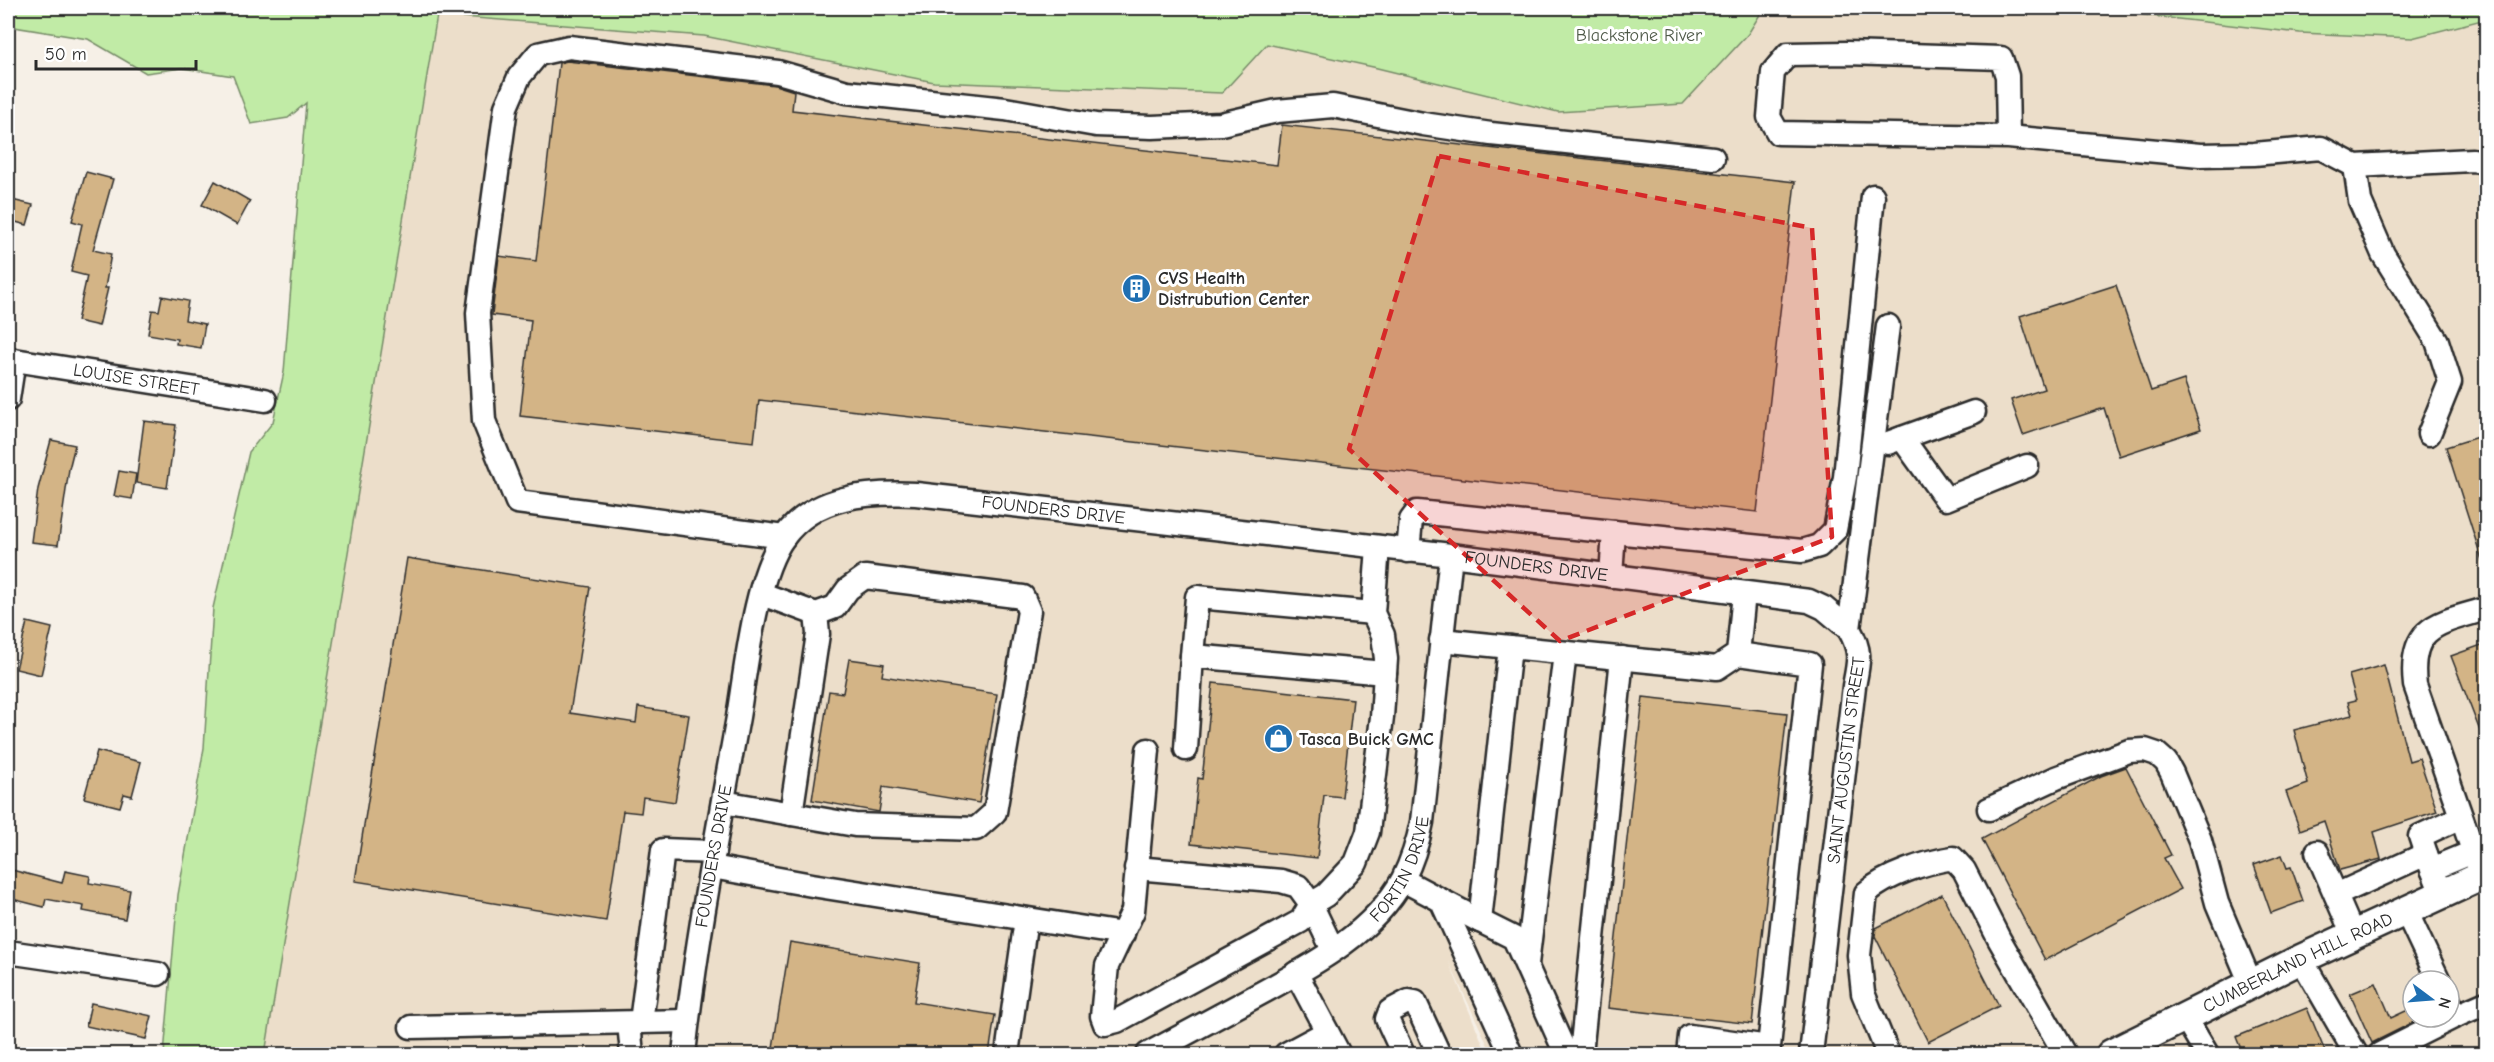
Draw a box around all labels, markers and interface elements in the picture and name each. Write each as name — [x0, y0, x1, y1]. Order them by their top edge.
park label: Blackstone River — [1576, 25, 1703, 46]
scale bar — [36, 33, 196, 71]
text: 50 m — [45, 44, 87, 65]
place label: CVS Health Distrubution Center — [1158, 268, 1310, 310]
building icon: CVS Health Distrubution Center — [1121, 272, 1153, 304]
street label: LOUISE STREET — [72, 360, 202, 400]
street label: FOUNDERS DRIVE — [981, 492, 1127, 529]
street label: FOUNDERS DRIVE — [1463, 547, 1609, 586]
street label: SAINT AUGUSTIN STREET — [1823, 655, 1869, 865]
shop icon: Tasca Buick GMC — [1262, 723, 1294, 755]
place label: Tasca Buick GMC — [1299, 729, 1434, 750]
street label: FOUNDERS DRIVE — [691, 783, 737, 929]
street label: FORTIN DRIVE — [1365, 815, 1434, 926]
street label: CUMBERLAND HILL ROAD — [2199, 908, 2396, 1017]
north arrow — [2401, 969, 2461, 1029]
text: N — [2434, 995, 2455, 1010]

